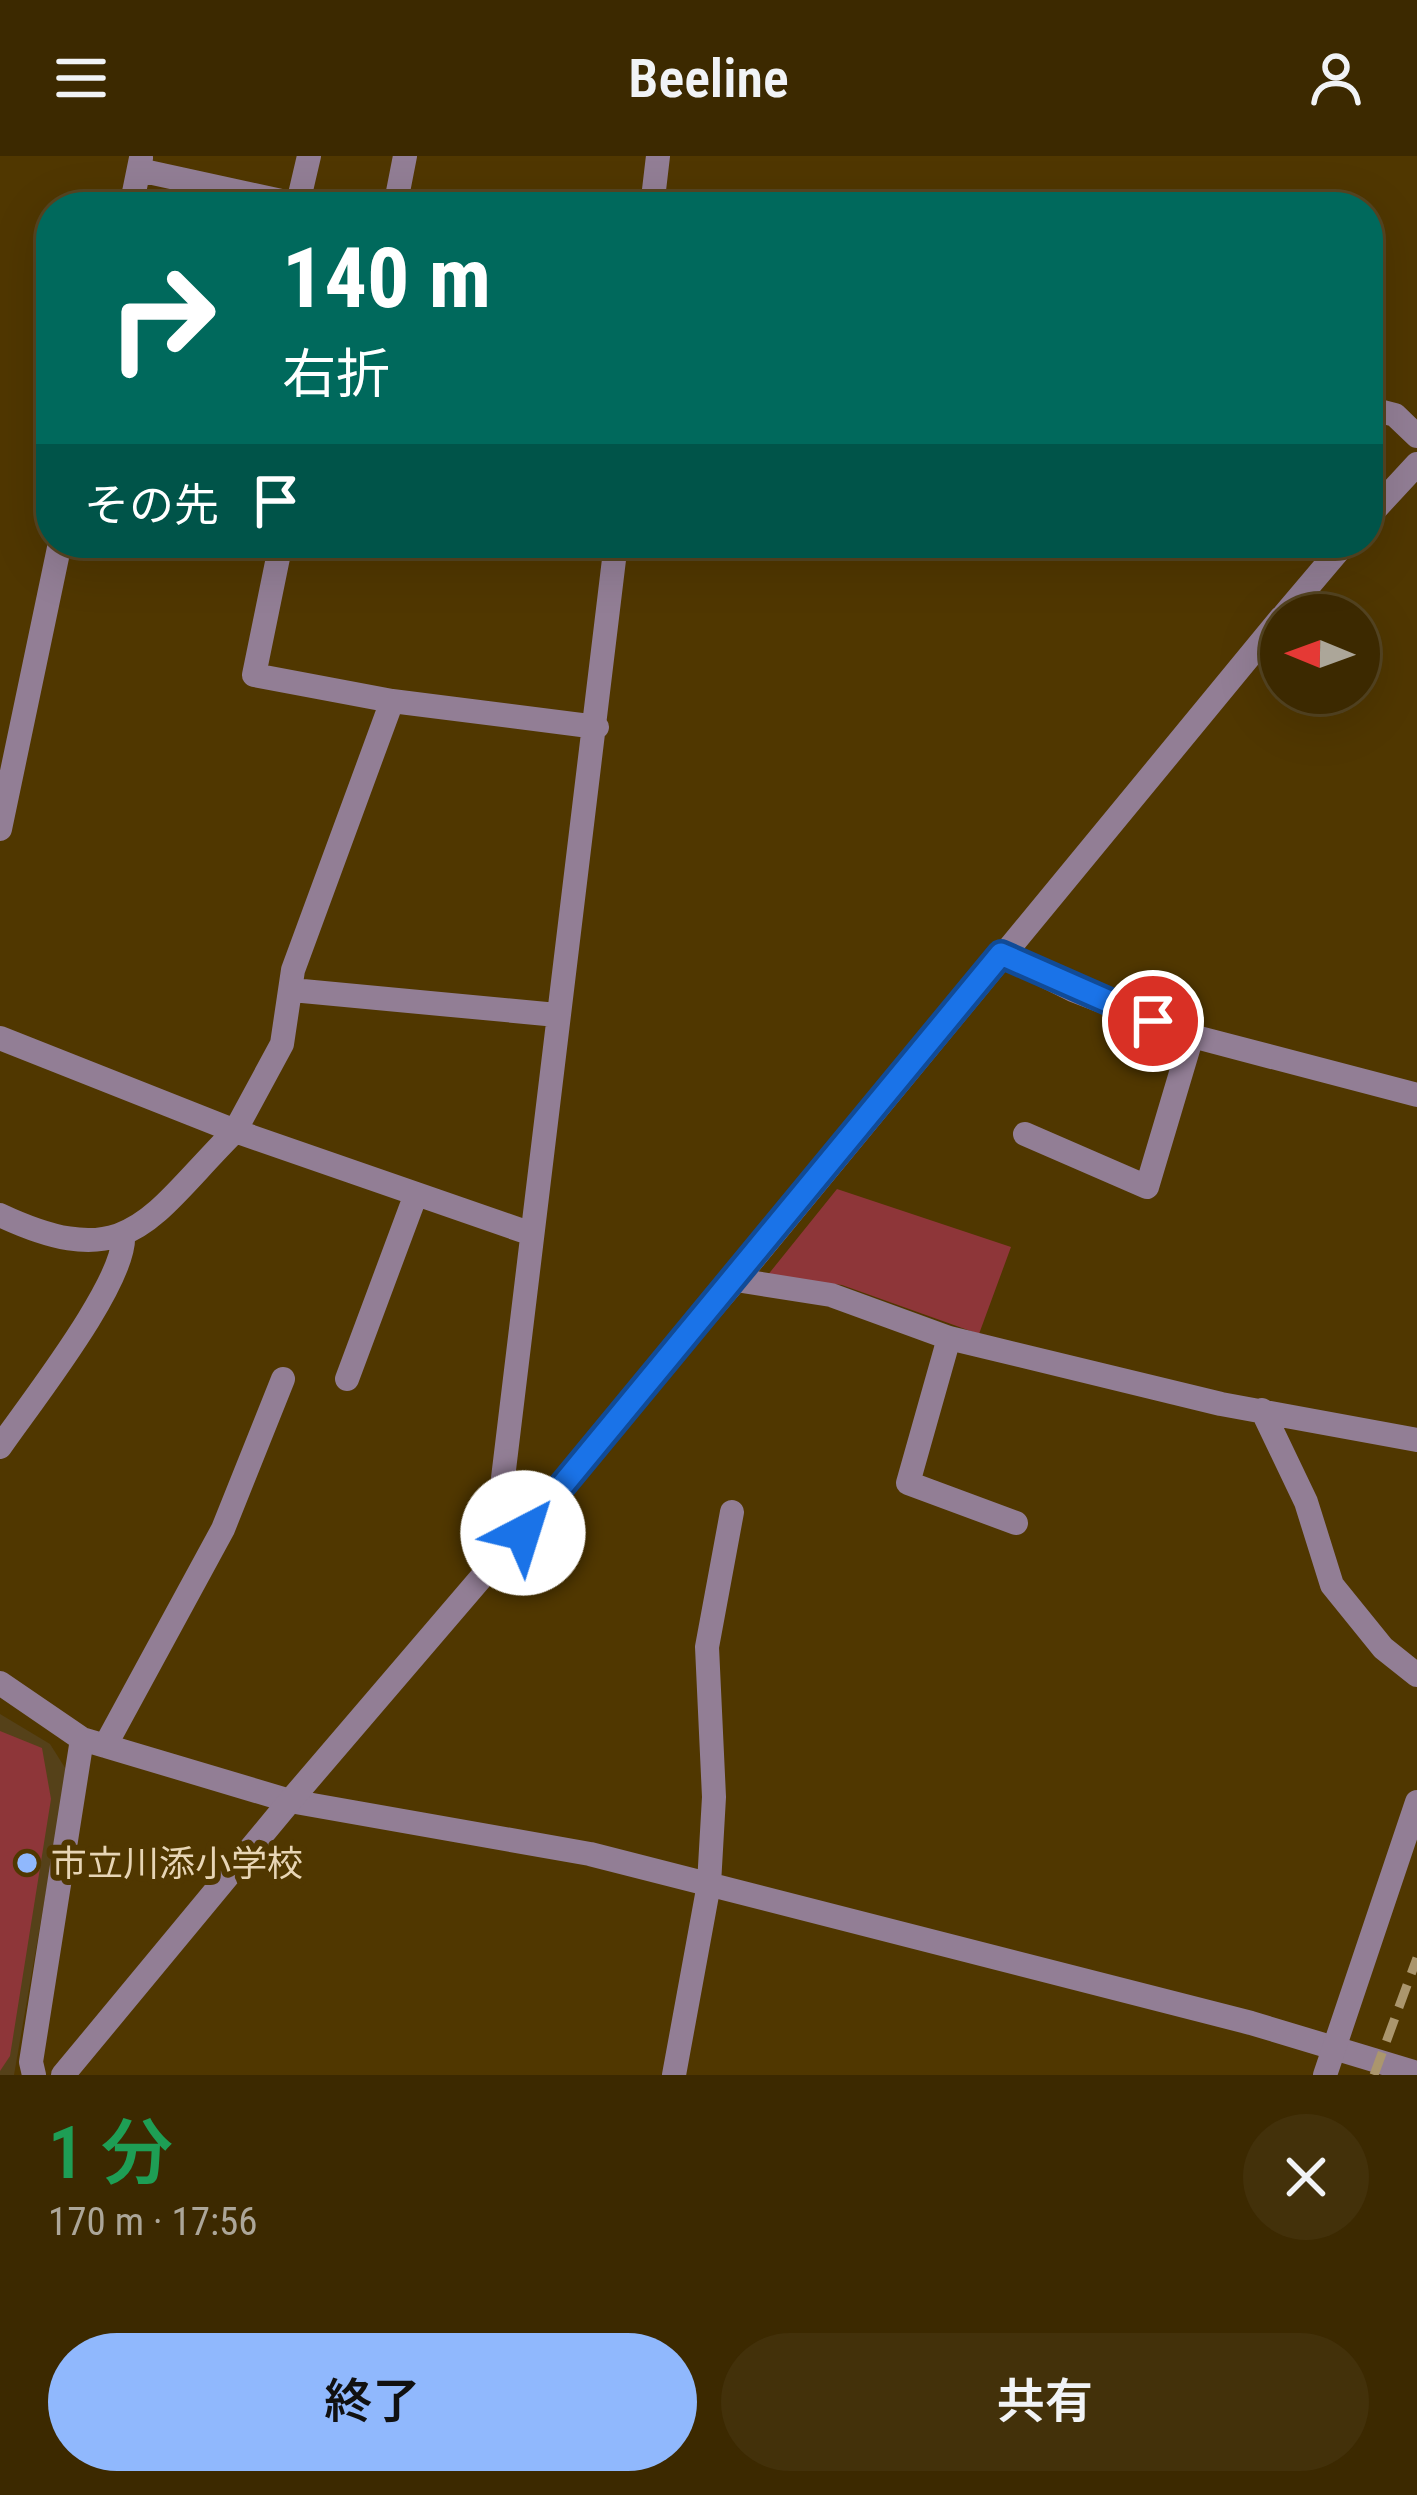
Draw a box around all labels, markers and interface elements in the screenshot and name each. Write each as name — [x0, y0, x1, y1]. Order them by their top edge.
icon: menu — [48, 45, 114, 111]
icon: person — [1303, 45, 1369, 111]
text: Beeline — [628, 47, 789, 110]
text: 140 m — [282, 229, 491, 328]
icon: right — [84, 240, 240, 396]
text: 右折 — [282, 343, 390, 406]
icon: arrive — [243, 468, 309, 534]
text: その先 — [84, 479, 219, 532]
north arrow — [1260, 594, 1380, 714]
map controls — [1260, 594, 1380, 714]
pin — [1102, 970, 1204, 1072]
icon: arrive — [1120, 988, 1186, 1054]
position arrow — [460, 1470, 586, 1596]
place label: 市立川添小学校 — [51, 1843, 303, 1885]
marker: 市立川添小学校 — [14, 1850, 40, 1876]
text: 1 分 — [48, 2111, 173, 2196]
button: close — [1243, 2114, 1369, 2240]
text: 170 m · 17:56 — [48, 2199, 258, 2245]
button: 終了 — [48, 2333, 697, 2471]
button: 共有 — [721, 2333, 1369, 2471]

